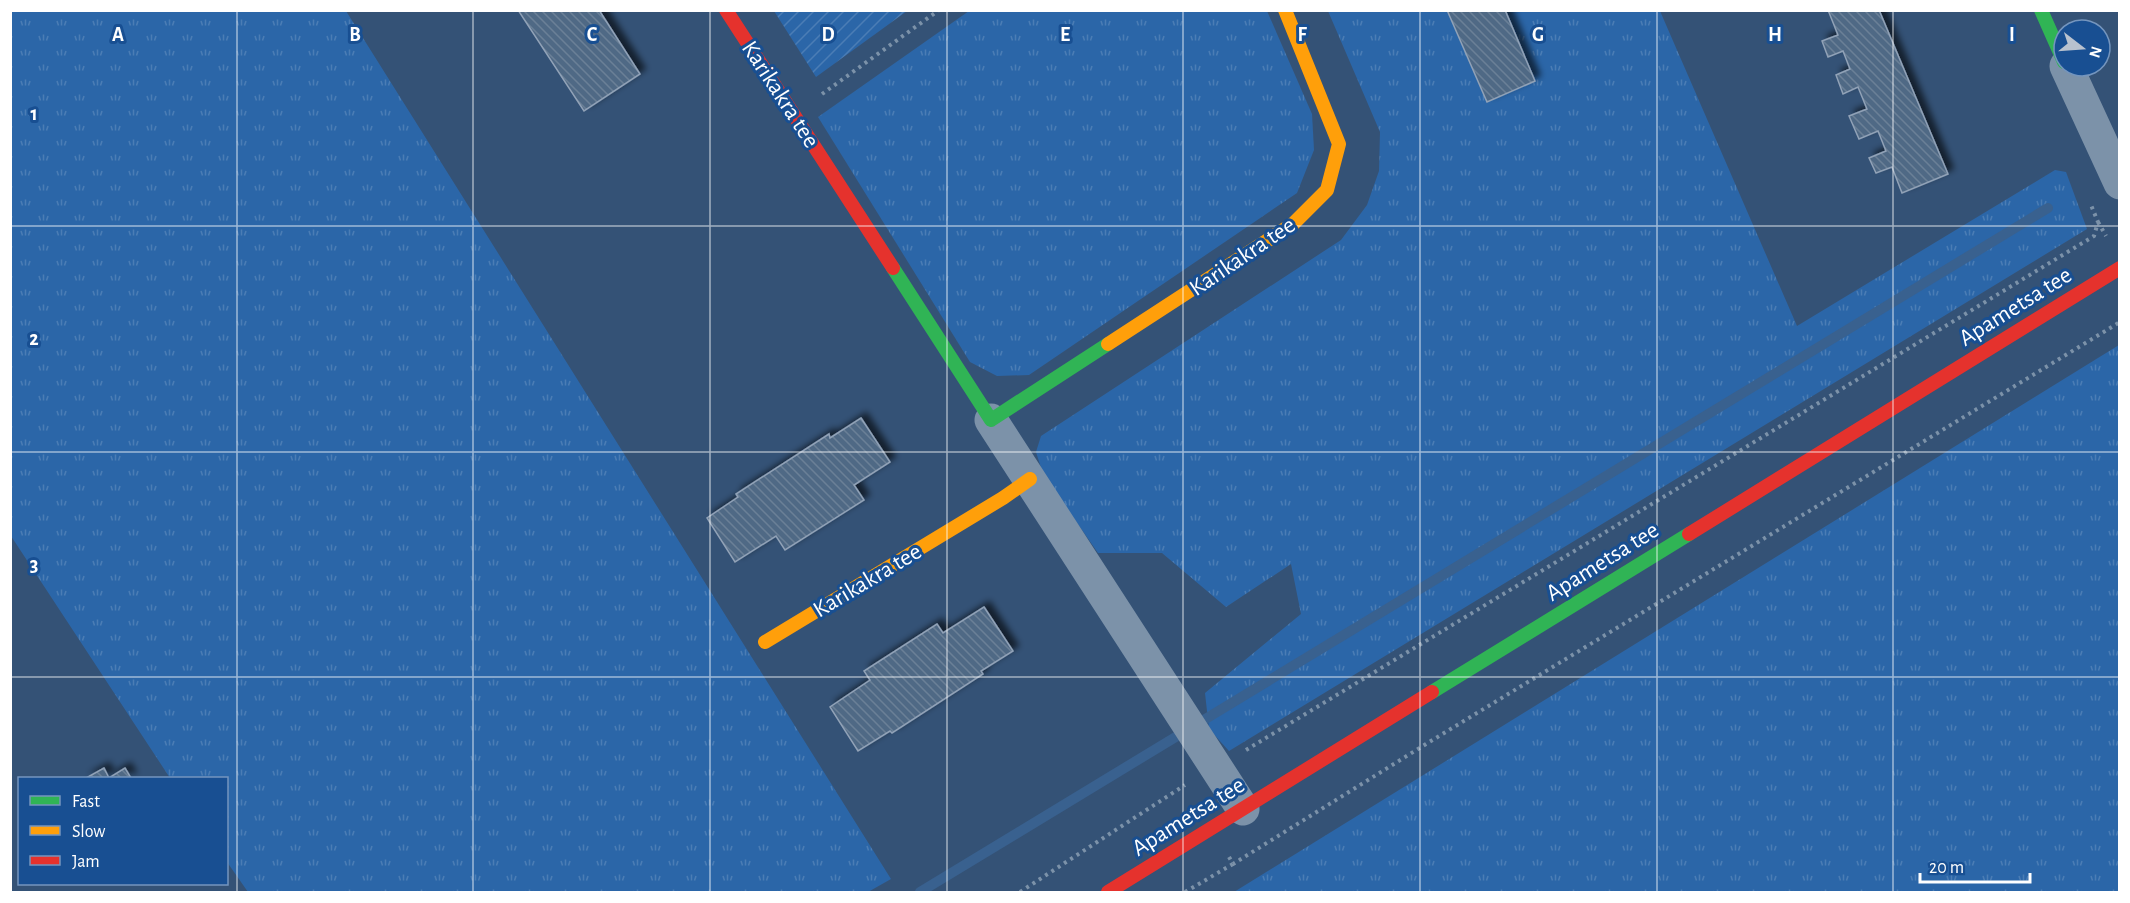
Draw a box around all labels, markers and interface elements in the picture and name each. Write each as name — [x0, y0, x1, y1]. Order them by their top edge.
north arrow — [2052, 18, 2112, 78]
text: A — [112, 25, 124, 45]
text: B — [349, 25, 361, 45]
text: C — [587, 25, 598, 45]
text: D — [821, 25, 835, 45]
text: E — [1060, 25, 1070, 45]
text: F — [1297, 25, 1307, 45]
text: G — [1532, 25, 1544, 45]
text: H — [1768, 25, 1782, 45]
text: I — [2009, 25, 2015, 45]
street label: Karikakra tee — [737, 37, 823, 152]
text: N — [2086, 44, 2105, 60]
text: 1 — [30, 104, 38, 124]
street label: Karikakra tee — [1185, 213, 1300, 301]
street label: Apametsa tee — [1955, 263, 2076, 351]
text: 2 — [29, 329, 39, 349]
street label: Apametsa tee — [1542, 518, 1663, 606]
street label: Karikakra tee — [809, 539, 926, 623]
text: 3 — [30, 555, 38, 575]
street label: Apametsa tee — [1128, 773, 1249, 861]
legend — [18, 777, 228, 885]
text: Fast — [72, 793, 100, 811]
text: Slow — [72, 823, 105, 841]
scale bar — [1920, 846, 2030, 884]
text: Jam — [72, 853, 100, 871]
text: 20 m — [1929, 859, 1964, 877]

